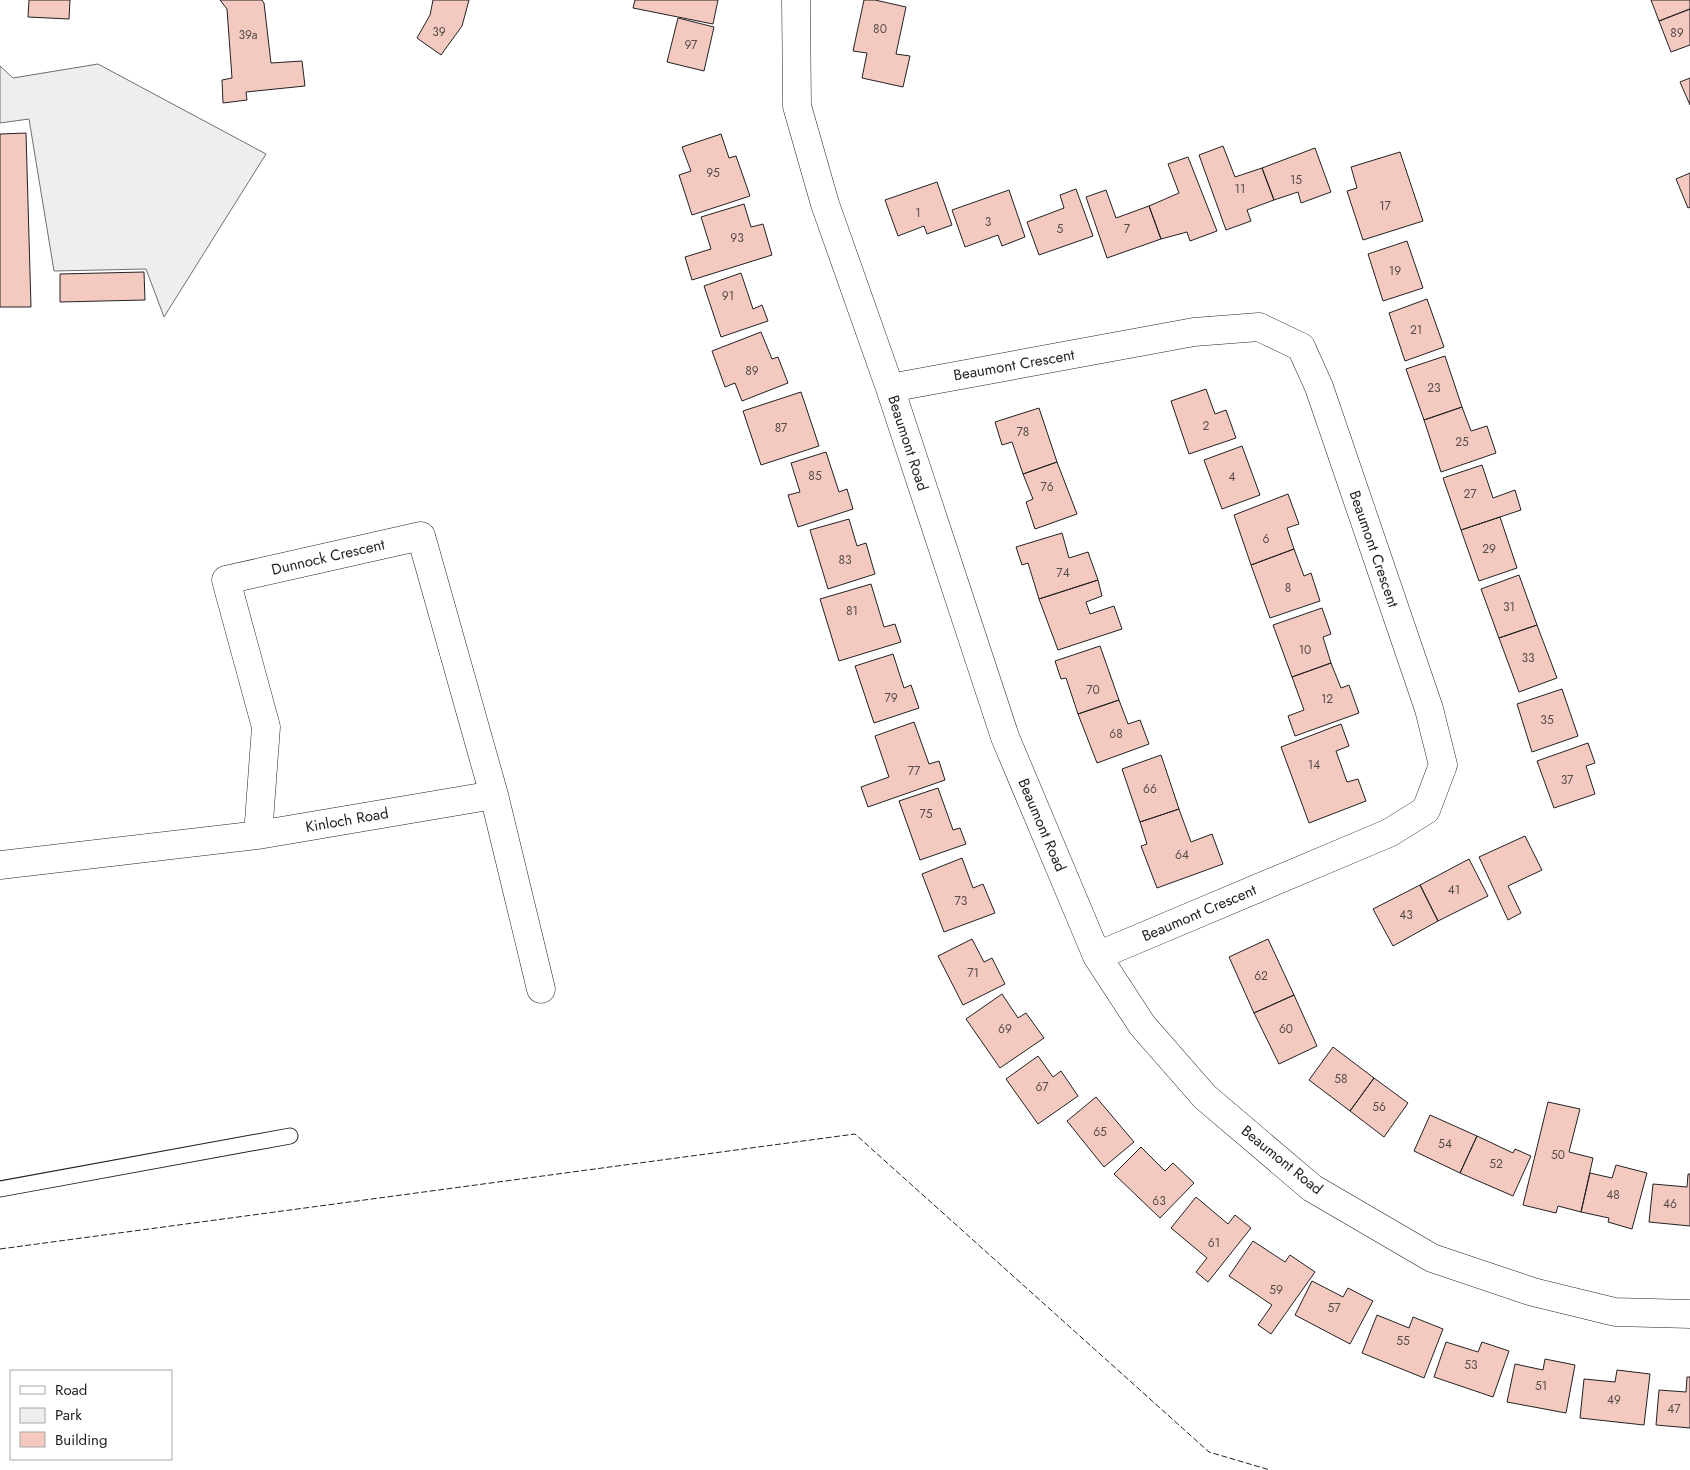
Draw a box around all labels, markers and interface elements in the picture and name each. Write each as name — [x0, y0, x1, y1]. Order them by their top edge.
house number: 80 — [873, 20, 887, 38]
house number: 39 — [432, 23, 446, 41]
house number: 89 — [1670, 24, 1684, 42]
house number: 39a — [239, 26, 258, 44]
house number: 97 — [685, 36, 698, 54]
house number: 95 — [706, 164, 720, 182]
house number: 15 — [1290, 171, 1302, 189]
house number: 11 — [1235, 180, 1245, 198]
house number: 17 — [1379, 197, 1392, 215]
house number: 1 — [915, 204, 921, 222]
house number: 3 — [985, 213, 992, 231]
house number: 5 — [1057, 220, 1064, 238]
house number: 7 — [1124, 220, 1131, 238]
house number: 93 — [730, 229, 744, 247]
house number: 19 — [1389, 262, 1401, 280]
house number: 91 — [722, 287, 734, 305]
house number: 21 — [1410, 321, 1422, 339]
street label: Beaumont Crescent — [952, 343, 1077, 386]
house number: 89 — [745, 362, 759, 380]
house number: 23 — [1427, 379, 1441, 397]
street label: Beaumont Road — [882, 392, 934, 494]
house number: 2 — [1203, 417, 1210, 435]
house number: 87 — [775, 419, 788, 437]
house number: 78 — [1017, 423, 1029, 441]
house number: 25 — [1455, 433, 1469, 451]
house number: 85 — [808, 467, 822, 485]
house number: 4 — [1229, 468, 1236, 486]
house number: 76 — [1040, 478, 1054, 496]
house number: 27 — [1463, 485, 1477, 503]
street label: Beaumont Crescent — [1344, 488, 1404, 611]
house number: 6 — [1263, 530, 1270, 548]
street label: Dunnock Crescent — [269, 533, 387, 581]
house number: 29 — [1482, 540, 1496, 558]
house number: 83 — [838, 551, 852, 569]
house number: 74 — [1056, 564, 1070, 582]
house number: 8 — [1285, 579, 1291, 597]
house number: 31 — [1503, 598, 1515, 616]
house number: 81 — [846, 602, 858, 620]
house number: 10 — [1299, 641, 1311, 659]
house number: 33 — [1521, 649, 1535, 667]
house number: 70 — [1086, 681, 1100, 699]
house number: 79 — [884, 689, 898, 707]
house number: 12 — [1321, 690, 1333, 708]
house number: 35 — [1540, 711, 1554, 729]
house number: 68 — [1109, 725, 1123, 743]
house number: 14 — [1308, 756, 1320, 774]
house number: 77 — [908, 762, 921, 780]
house number: 37 — [1561, 771, 1574, 789]
street label: Beaumont Road — [1012, 775, 1072, 875]
house number: 66 — [1143, 780, 1157, 798]
street label: Kinloch Road — [304, 802, 390, 838]
house number: 75 — [919, 805, 933, 823]
house number: 64 — [1175, 846, 1189, 864]
street label: Beaumont Crescent — [1138, 879, 1260, 947]
house number: 41 — [1448, 881, 1460, 899]
house number: 73 — [955, 892, 968, 910]
house number: 43 — [1399, 906, 1413, 924]
house number: 71 — [967, 964, 979, 982]
house number: 62 — [1254, 967, 1268, 985]
house number: 69 — [998, 1020, 1012, 1038]
house number: 60 — [1279, 1020, 1293, 1038]
house number: 58 — [1334, 1070, 1348, 1088]
house number: 67 — [1035, 1078, 1049, 1096]
house number: 56 — [1372, 1098, 1386, 1116]
street label: Beaumont Road — [1236, 1120, 1328, 1200]
house number: 65 — [1093, 1123, 1107, 1141]
house number: 54 — [1438, 1135, 1452, 1153]
house number: 50 — [1551, 1146, 1565, 1164]
house number: 52 — [1489, 1155, 1503, 1173]
house number: 48 — [1606, 1186, 1620, 1204]
house number: 63 — [1152, 1192, 1166, 1210]
house number: 46 — [1663, 1195, 1677, 1213]
house number: 61 — [1208, 1234, 1220, 1252]
house number: 59 — [1269, 1281, 1283, 1299]
house number: 57 — [1327, 1299, 1341, 1317]
house number: 55 — [1396, 1332, 1410, 1350]
house number: 53 — [1464, 1356, 1478, 1374]
legend — [10, 1370, 172, 1460]
house number: 51 — [1535, 1377, 1547, 1395]
text: Road — [55, 1379, 87, 1401]
house number: 49 — [1607, 1391, 1621, 1409]
house number: 47 — [1667, 1400, 1681, 1418]
text: Park — [55, 1404, 82, 1426]
text: Building — [55, 1429, 107, 1451]

